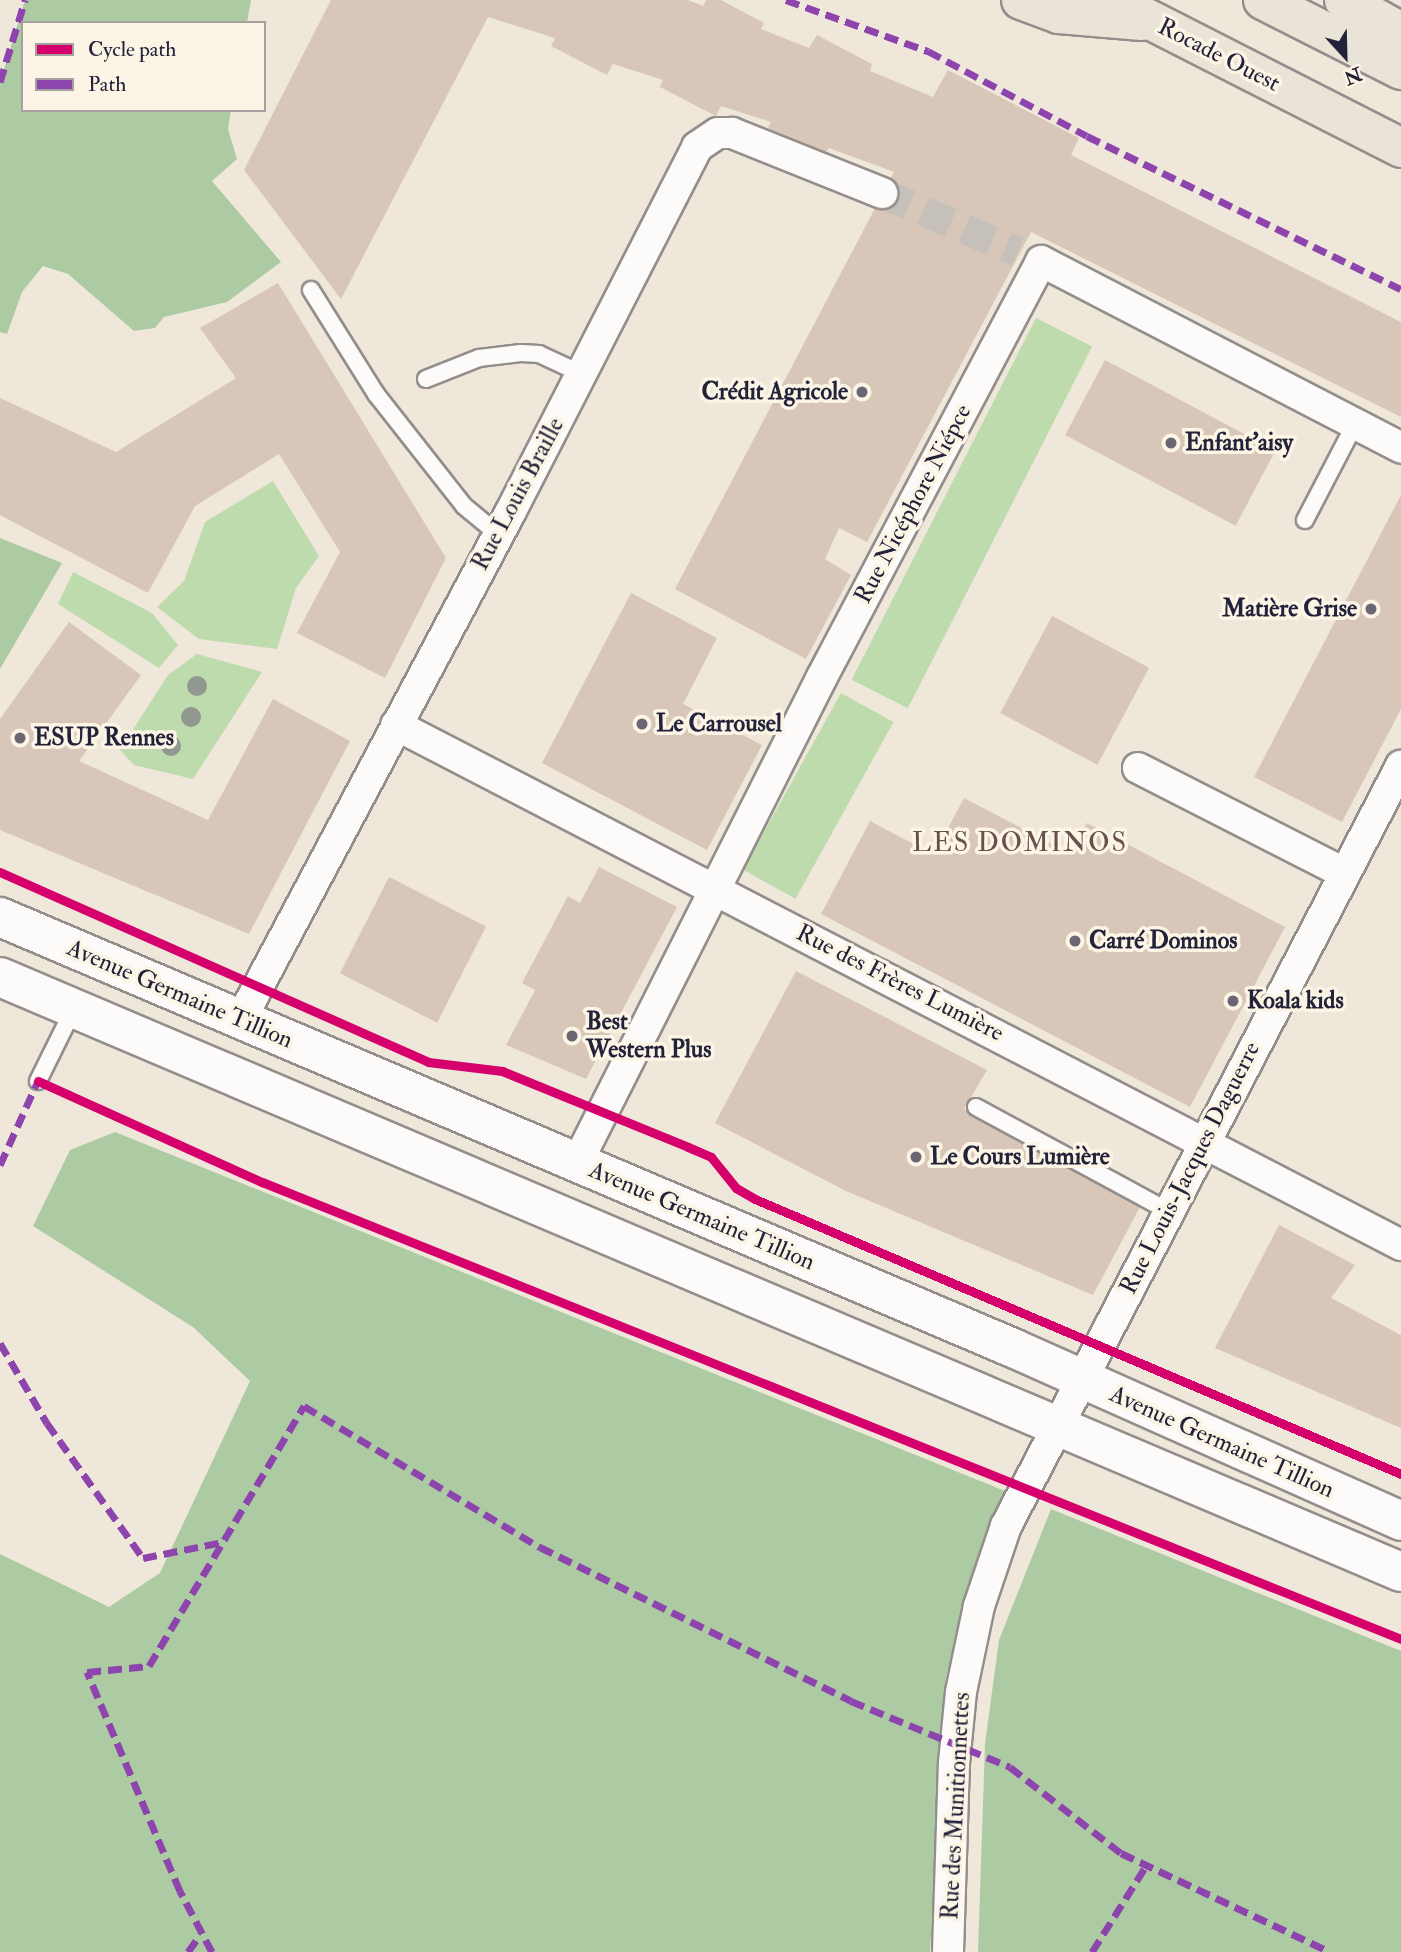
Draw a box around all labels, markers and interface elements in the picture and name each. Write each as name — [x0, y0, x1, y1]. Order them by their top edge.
street label: Rocade Ouest — [1153, 12, 1285, 98]
legend — [21, 21, 266, 112]
north arrow — [1310, 21, 1380, 91]
text: Cycle path — [88, 36, 176, 63]
text: N — [1340, 61, 1365, 90]
text: Path — [88, 71, 126, 98]
place label: Crédit Agricole — [701, 378, 848, 406]
marker: Crédit Agricole — [854, 384, 870, 400]
street label: Rue Nicéphore Niépce — [848, 400, 978, 608]
street label: Rue Louis Braille — [466, 413, 570, 575]
place label: Enfant'aisy — [1185, 429, 1293, 457]
marker: Enfant'aisy — [1163, 435, 1179, 451]
place label: Matière Grise — [1222, 595, 1357, 623]
marker: Matière Grise — [1363, 601, 1379, 617]
place label: Le Carrousel — [656, 710, 782, 738]
marker: Le Carrousel — [634, 716, 650, 732]
place label: ESUP Rennes — [34, 724, 174, 752]
marker: ESUP Rennes — [12, 730, 28, 746]
district label: LES DOMINOS — [914, 828, 1126, 860]
street label: Rue des Frères Lumière — [792, 918, 1008, 1048]
place label: Carré Dominos — [1089, 927, 1237, 955]
street label: Avenue Germaine Tillion — [63, 933, 297, 1055]
marker: Carré Dominos — [1067, 933, 1083, 949]
place label: Koala kids — [1247, 987, 1344, 1015]
marker: Koala kids — [1225, 993, 1241, 1009]
place label: Best Western Plus — [586, 1008, 711, 1064]
marker: Best Western Plus — [564, 1028, 580, 1044]
street label: Rue Louis-Jacques Daguerre — [1114, 1037, 1266, 1299]
place label: Le Cours Lumière — [930, 1143, 1110, 1171]
marker: Le Cours Lumière — [908, 1149, 924, 1165]
street label: Avenue Germaine Tillion — [585, 1155, 819, 1277]
street label: Avenue Germaine Tillion — [1105, 1380, 1339, 1504]
street label: Rue des Munitionnettes — [936, 1692, 976, 1920]

